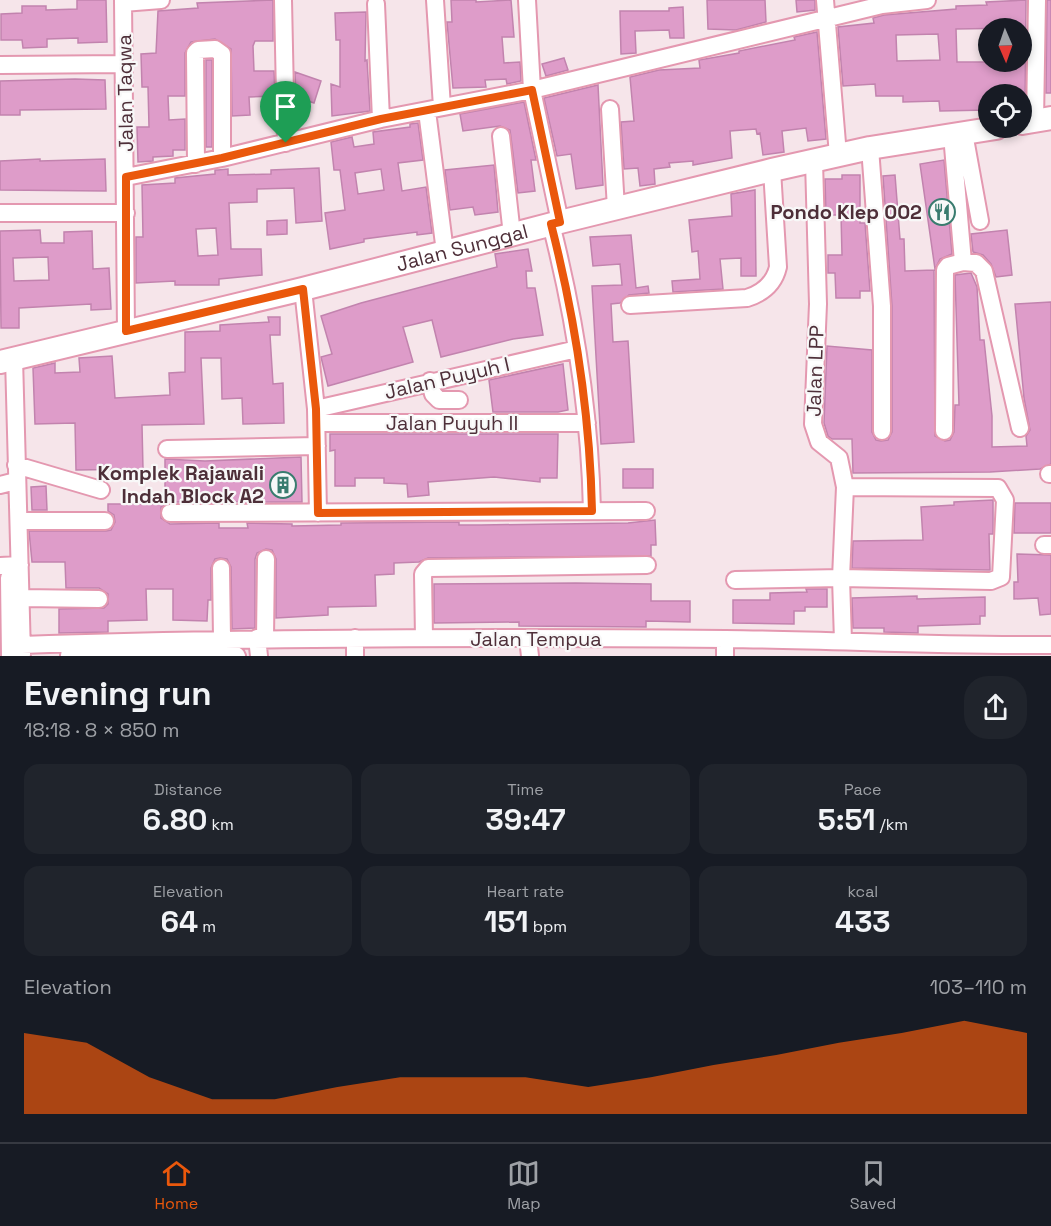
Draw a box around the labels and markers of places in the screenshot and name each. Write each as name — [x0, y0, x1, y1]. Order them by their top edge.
pin — [260, 81, 311, 143]
restaurant icon: Pondo Klep 002 — [927, 197, 957, 227]
place label: Pondo Klep 002 — [771, 199, 922, 225]
place label: Komplek Rajawali Indah Block A2 — [98, 460, 264, 509]
building icon: Komplek Rajawali Indah Block A2 — [268, 470, 298, 500]

